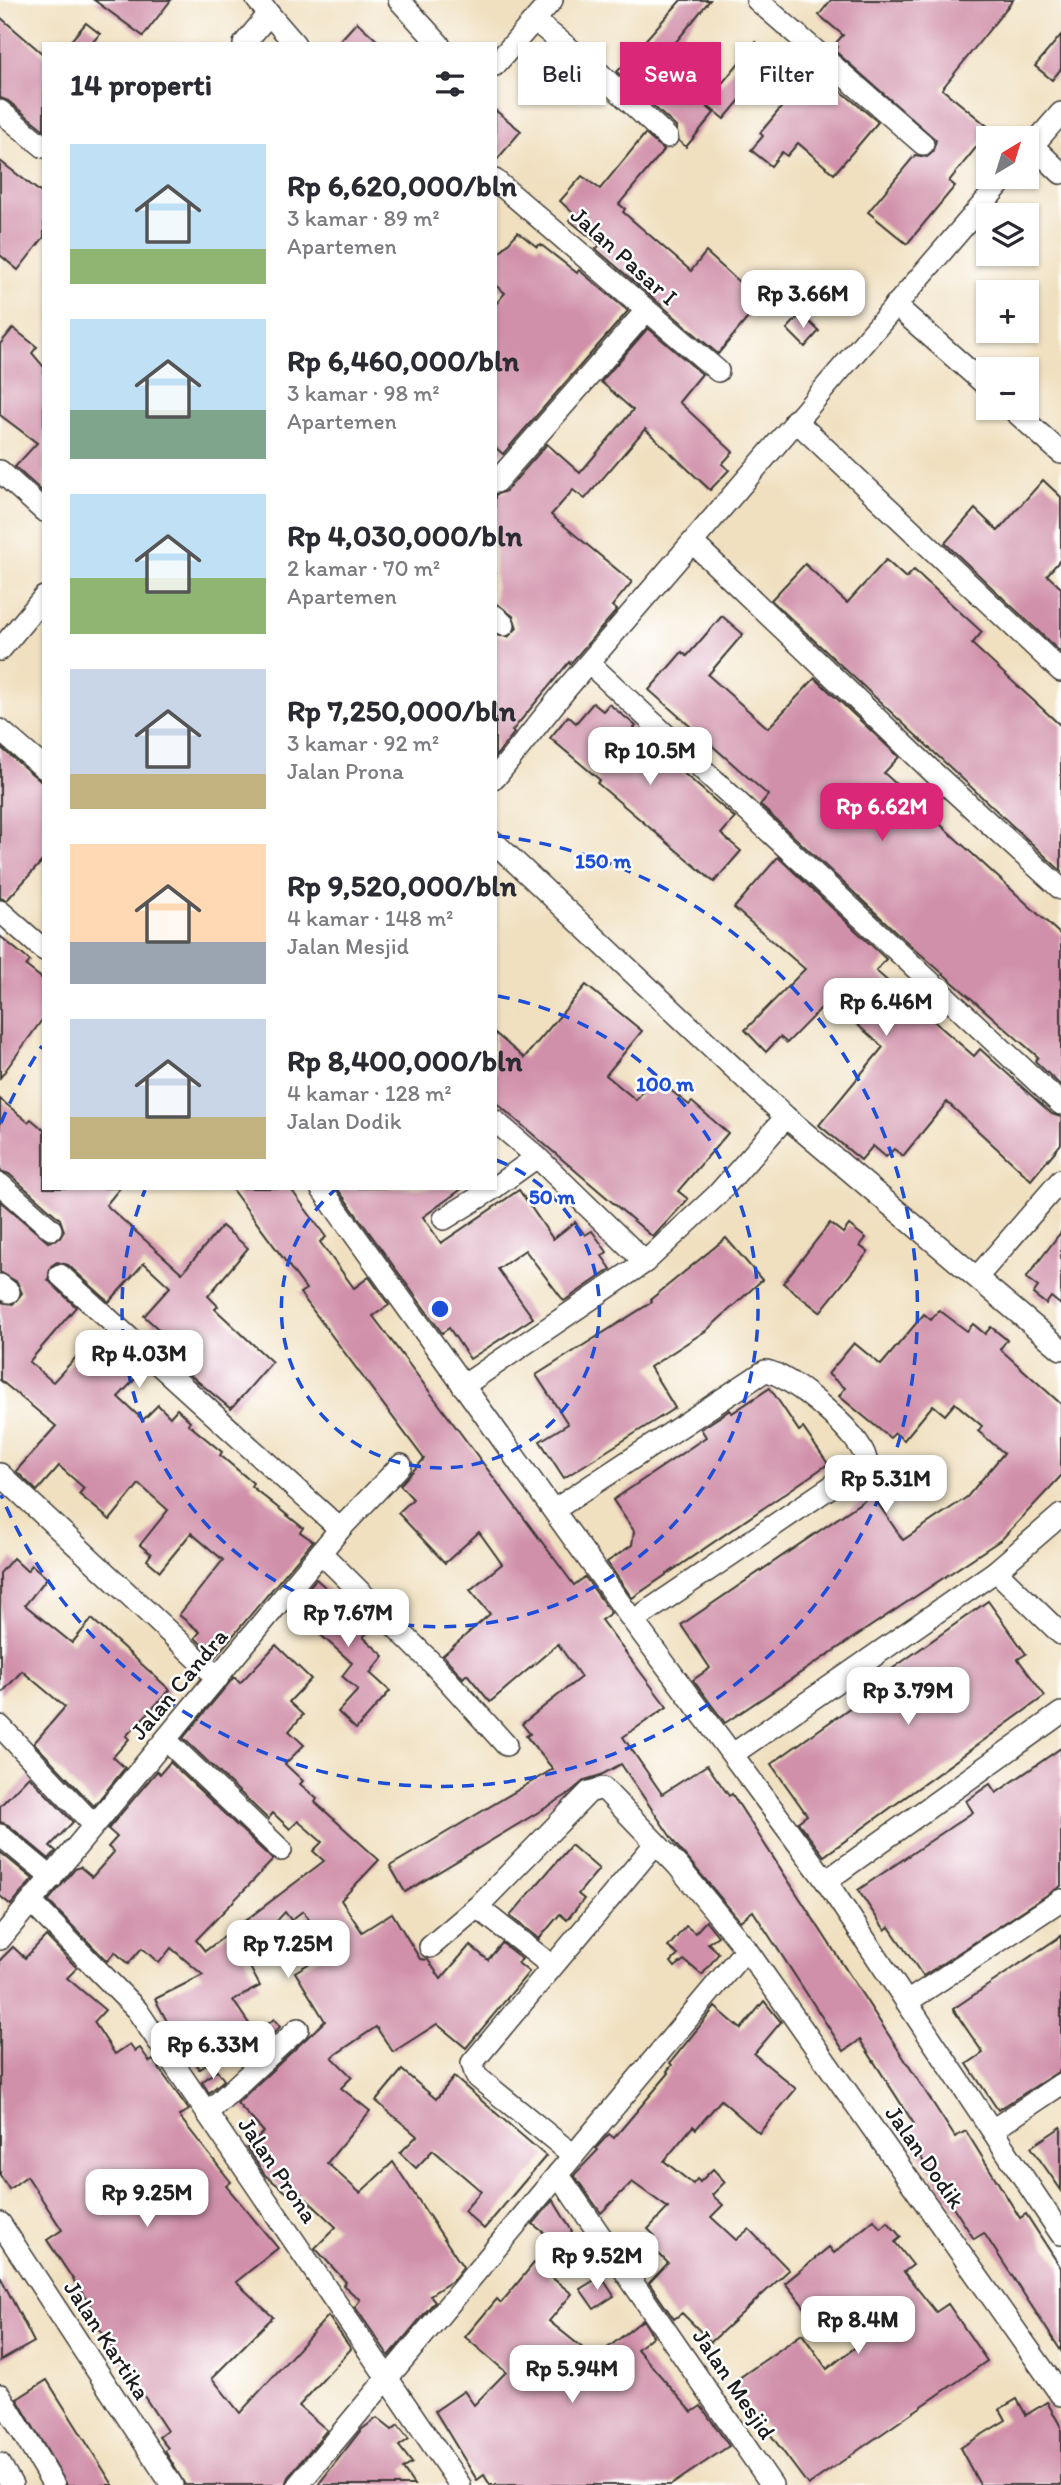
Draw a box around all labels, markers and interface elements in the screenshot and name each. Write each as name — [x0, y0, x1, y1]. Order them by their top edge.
chip: Beli — [518, 42, 606, 105]
chip: Sewa — [620, 42, 721, 105]
chip: Filter — [735, 42, 838, 105]
icon: filters — [431, 65, 469, 103]
text: 14 properti — [70, 66, 212, 103]
north arrow — [976, 126, 1040, 189]
map controls — [976, 126, 1039, 420]
text: Rp 6,620,000/bln — [287, 167, 517, 204]
icon: home — [126, 172, 210, 256]
street label: Jalan Pasar I — [565, 200, 684, 311]
button: layers — [976, 203, 1039, 266]
text: 3 kamar · 89 m² — [287, 204, 440, 232]
text: Apartemen — [287, 232, 397, 260]
pin: Rp 3.66M — [731, 270, 875, 330]
text: Rp 3.66M — [757, 279, 849, 307]
button: + — [976, 280, 1039, 343]
text: Rp 6,460,000/bln — [287, 342, 519, 379]
icon: home — [126, 347, 210, 431]
button: − — [976, 357, 1039, 420]
text: 3 kamar · 98 m² — [287, 379, 440, 407]
text: Apartemen — [287, 407, 397, 435]
text: Rp 4,030,000/bln — [287, 517, 522, 554]
icon: home — [126, 522, 210, 606]
text: 2 kamar · 70 m² — [287, 554, 440, 582]
text: Apartemen — [287, 582, 397, 610]
text: Rp 7,250,000/bln — [287, 692, 516, 729]
icon: home — [126, 697, 210, 781]
pin: Rp 10.5M — [578, 728, 722, 787]
text: 3 kamar · 92 m² — [287, 729, 439, 757]
text: Rp 10.5M — [604, 736, 696, 764]
text: Jalan Prona — [287, 757, 404, 785]
pin: Rp 6.62M — [810, 784, 954, 843]
text: Rp 6.62M — [836, 792, 928, 820]
text: 150 m — [575, 848, 631, 873]
text: Rp 9,520,000/bln — [287, 867, 517, 904]
icon: home — [126, 872, 210, 956]
text: 4 kamar · 148 m² — [287, 904, 454, 932]
text: Jalan Mesjid — [287, 932, 409, 960]
pin: Rp 6.46M — [814, 978, 958, 1038]
text: Rp 6.46M — [839, 987, 933, 1015]
text: Rp 8,400,000/bln — [287, 1042, 523, 1079]
icon: home — [126, 1047, 210, 1131]
text: 100 m — [636, 1071, 694, 1096]
text: 4 kamar · 128 m² — [287, 1079, 452, 1107]
text: Jalan Dodik — [287, 1107, 402, 1135]
text: 50 m — [529, 1184, 576, 1209]
centre of rings — [428, 1297, 452, 1321]
pin: Rp 4.03M — [67, 1330, 211, 1390]
text: Rp 4.03M — [91, 1339, 187, 1367]
pin: Rp 5.31M — [814, 1456, 958, 1515]
text: Rp 5.31M — [841, 1464, 931, 1492]
pin: Rp 7.67M — [276, 1590, 420, 1649]
text: Rp 7.67M — [303, 1598, 393, 1626]
street label: Jalan Candra — [124, 1622, 234, 1745]
pin: Rp 3.79M — [836, 1668, 980, 1727]
text: Rp 3.79M — [863, 1676, 953, 1704]
pin: Rp 7.25M — [216, 1920, 360, 1980]
text: Rp 7.25M — [243, 1929, 333, 1957]
pin: Rp 6.33M — [141, 2022, 285, 2081]
text: Rp 6.33M — [167, 2030, 259, 2058]
street label: Jalan Dodik — [879, 2099, 972, 2214]
street label: Jalan Prona — [232, 2111, 325, 2229]
pin: Rp 9.25M — [75, 2170, 219, 2229]
text: Rp 9.25M — [101, 2178, 193, 2206]
pin: Rp 9.52M — [525, 2232, 669, 2292]
text: Rp 9.52M — [551, 2241, 643, 2269]
street label: Jalan Kartika — [58, 2274, 157, 2405]
pin: Rp 8.4M — [793, 2296, 923, 2356]
text: Rp 8.4M — [817, 2305, 899, 2333]
street label: Jalan Mesjid — [687, 2323, 782, 2445]
pin: Rp 5.94M — [500, 2346, 644, 2405]
text: Rp 5.94M — [526, 2354, 618, 2382]

